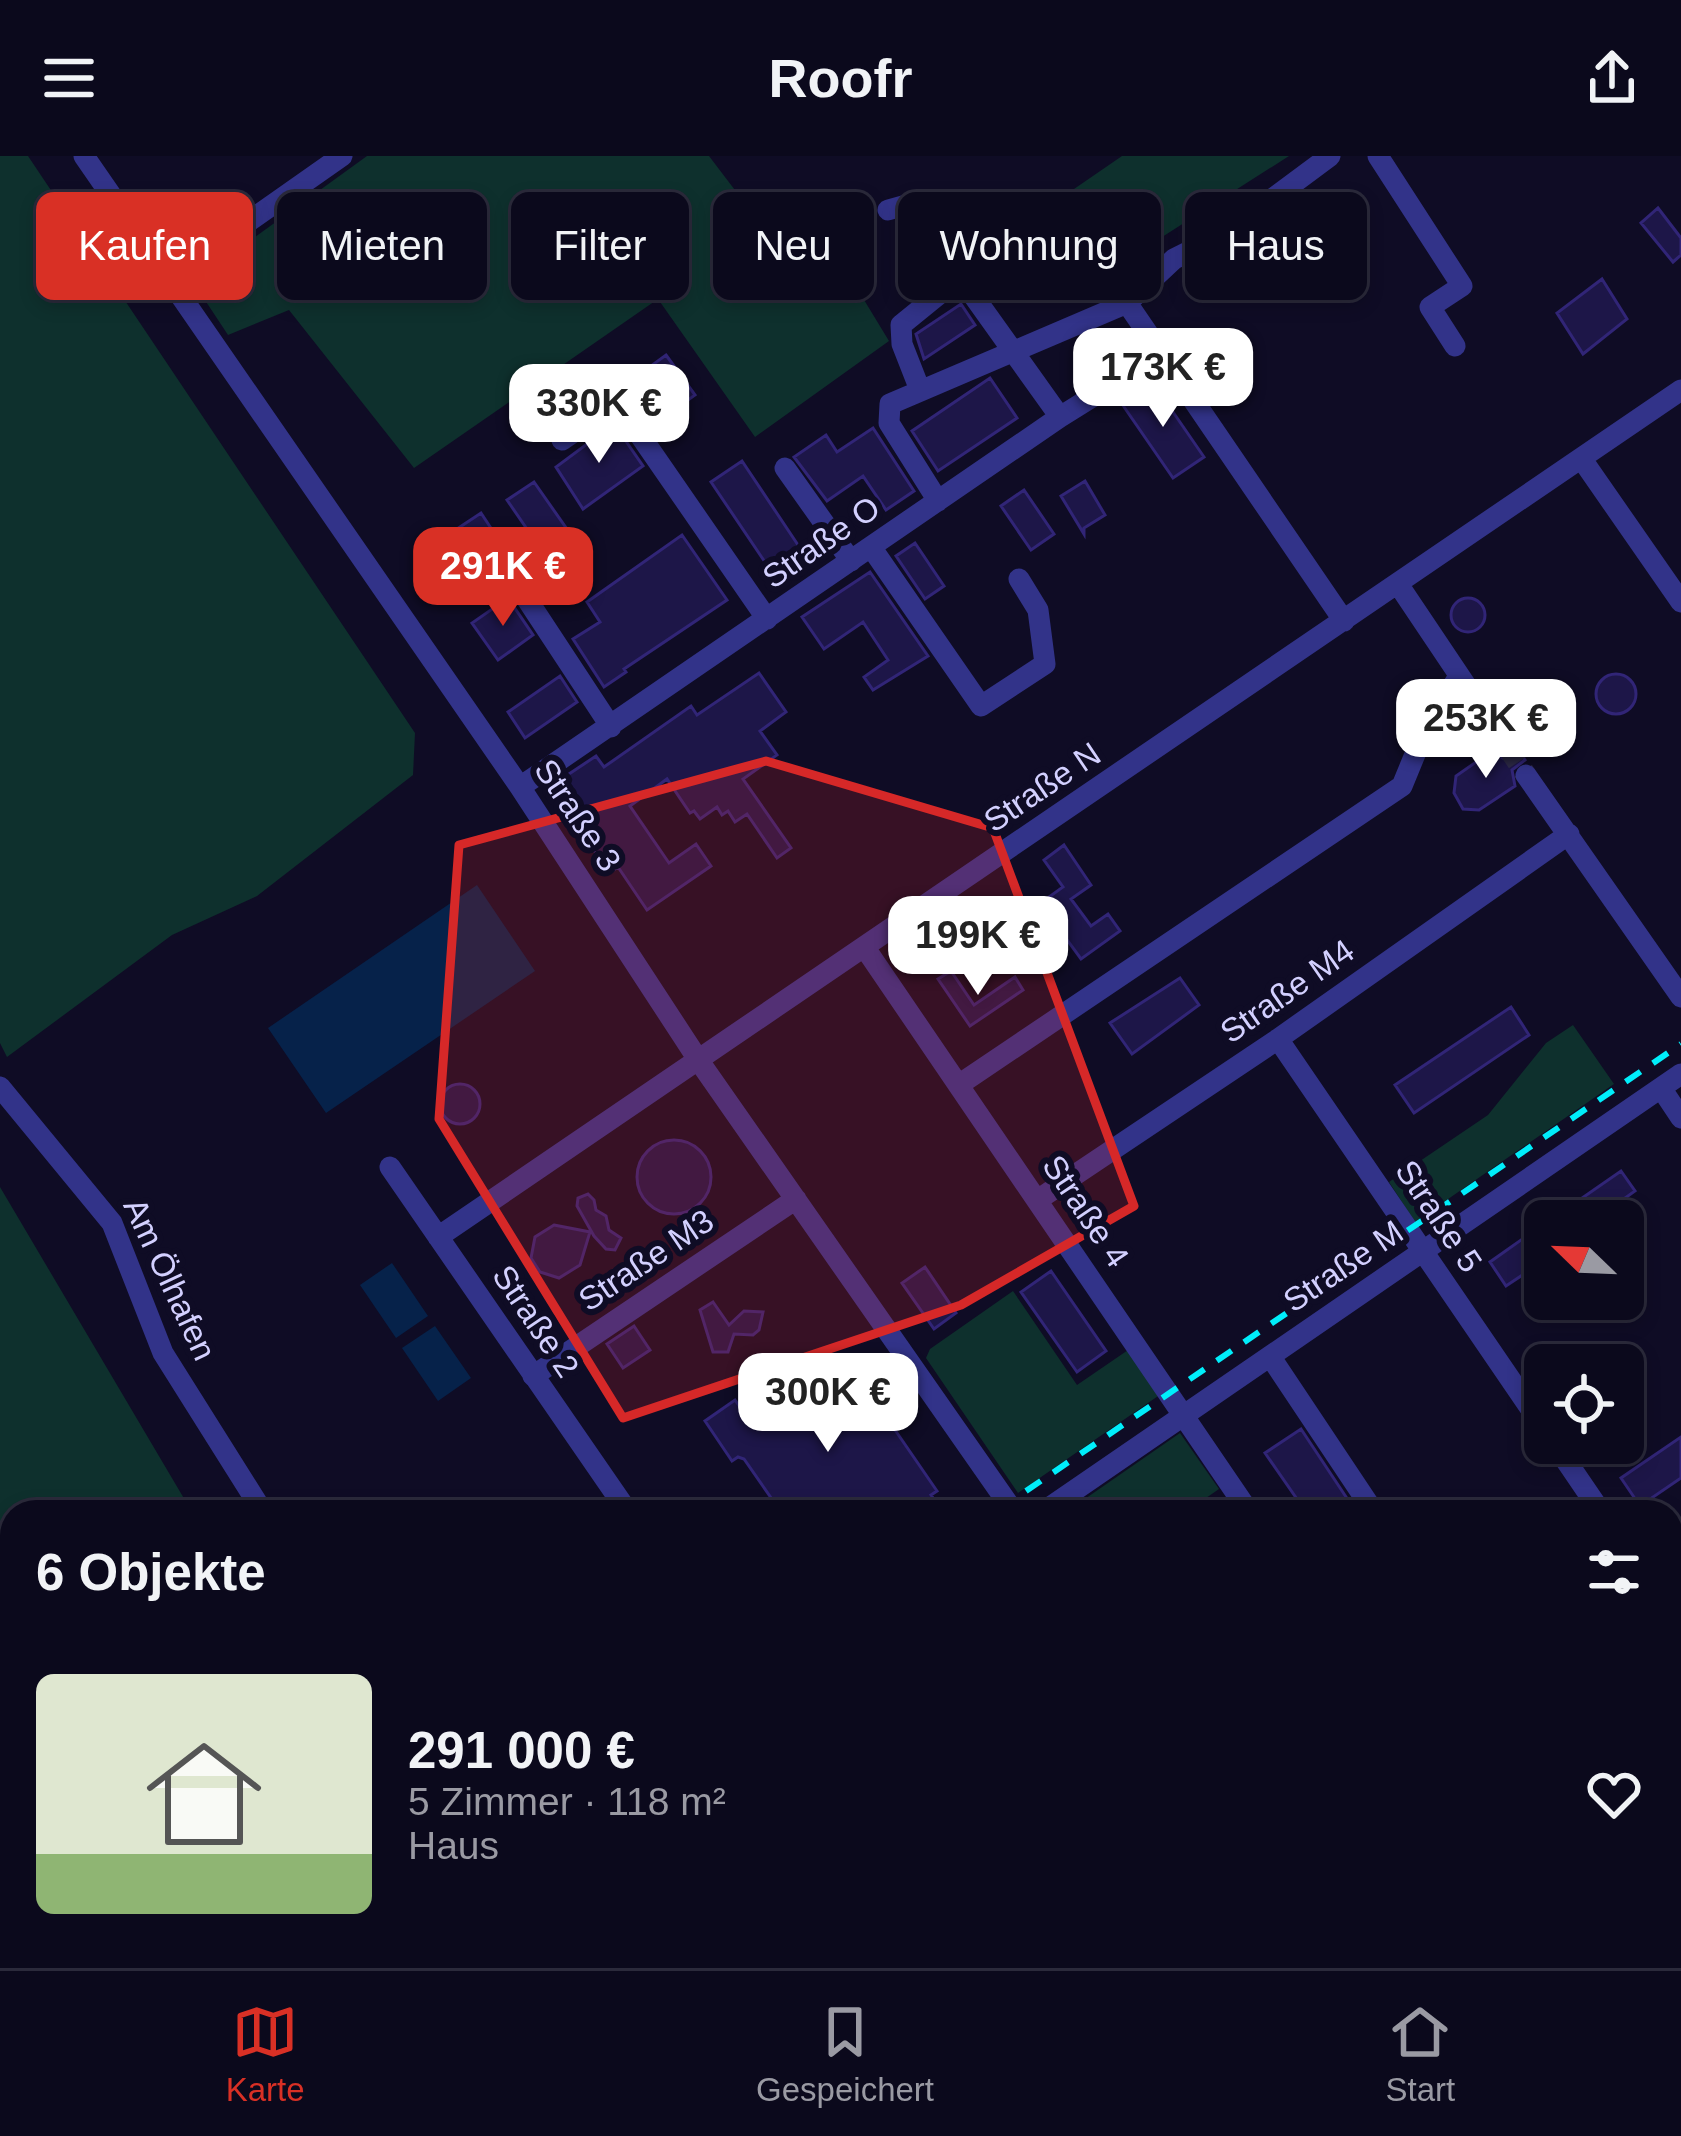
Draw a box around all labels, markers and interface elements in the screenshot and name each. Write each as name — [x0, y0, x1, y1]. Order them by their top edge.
icon: menu — [36, 45, 102, 111]
icon: share — [1579, 45, 1645, 111]
text: Roofr — [769, 48, 912, 108]
chip: Kaufen — [36, 192, 253, 300]
chip: Mieten — [277, 192, 487, 300]
chip: Filter — [511, 192, 689, 300]
chip: Neu — [713, 192, 874, 300]
chip: Wohnung — [898, 192, 1161, 300]
chip: Haus — [1185, 192, 1367, 300]
pin: 173K € — [1065, 328, 1261, 430]
text: 173K € — [1100, 345, 1226, 388]
pin: 330K € — [501, 364, 697, 466]
text: 330K € — [536, 381, 662, 424]
street label: Straße O — [756, 488, 886, 596]
pin: 291K € — [405, 527, 601, 629]
text: 291K € — [440, 544, 566, 587]
pin: 253K € — [1388, 679, 1584, 781]
text: 253K € — [1423, 696, 1549, 739]
street label: Straße N — [977, 735, 1107, 839]
street label: Straße 3 — [527, 752, 629, 878]
pin: 199K € — [880, 896, 1076, 998]
text: 199K € — [915, 913, 1041, 956]
street label: Straße M4 — [1213, 932, 1361, 1050]
street label: Straße 4 — [1035, 1148, 1137, 1274]
street label: Straße 5 — [1388, 1153, 1490, 1279]
street label: Am Ölhafen — [116, 1192, 224, 1366]
north arrow — [1524, 1200, 1644, 1320]
map controls — [1524, 1200, 1644, 1464]
street label: Straße M3 — [572, 1202, 720, 1318]
street label: Straße M — [1276, 1213, 1410, 1319]
street label: Straße 2 — [485, 1258, 587, 1384]
button: locate — [1524, 1344, 1644, 1464]
pin: 300K € — [730, 1353, 926, 1455]
text: 300K € — [765, 1370, 891, 1413]
icon: filters — [1581, 1539, 1647, 1605]
text: 6 Objekte — [36, 1544, 266, 1601]
icon: home — [132, 1722, 276, 1866]
text: 291 000 € — [408, 1722, 635, 1779]
icon: heart — [1581, 1761, 1647, 1827]
text: 5 Zimmer · 118 m² — [408, 1780, 726, 1823]
text: Haus — [408, 1824, 499, 1867]
tab: Karte — [226, 1999, 305, 2109]
tab: Gespeichert — [756, 1999, 934, 2109]
tab: Start — [1386, 1999, 1455, 2109]

